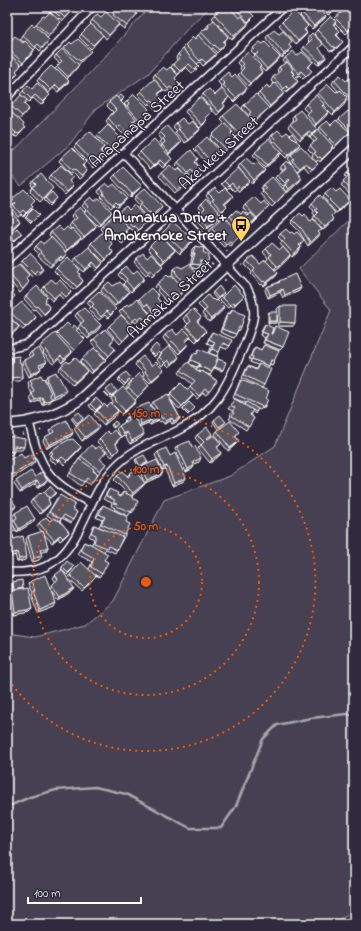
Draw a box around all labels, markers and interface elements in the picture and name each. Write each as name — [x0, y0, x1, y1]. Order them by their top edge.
street label: Anapanapa Street — [84, 74, 191, 174]
street label: Akeukeu Street — [174, 110, 265, 196]
place label: Aumakua Drive + Amokemoke Street — [104, 206, 228, 248]
bus stop icon: Aumakua Drive + Amokemoke Street — [230, 214, 252, 242]
street label: Aumakua Street — [122, 254, 219, 345]
text: 150 m — [132, 405, 161, 423]
text: 100 m — [133, 461, 160, 479]
text: 50 m — [134, 518, 159, 536]
centre of rings — [139, 575, 153, 589]
scale bar — [28, 879, 141, 905]
text: 100 m — [34, 885, 61, 903]

